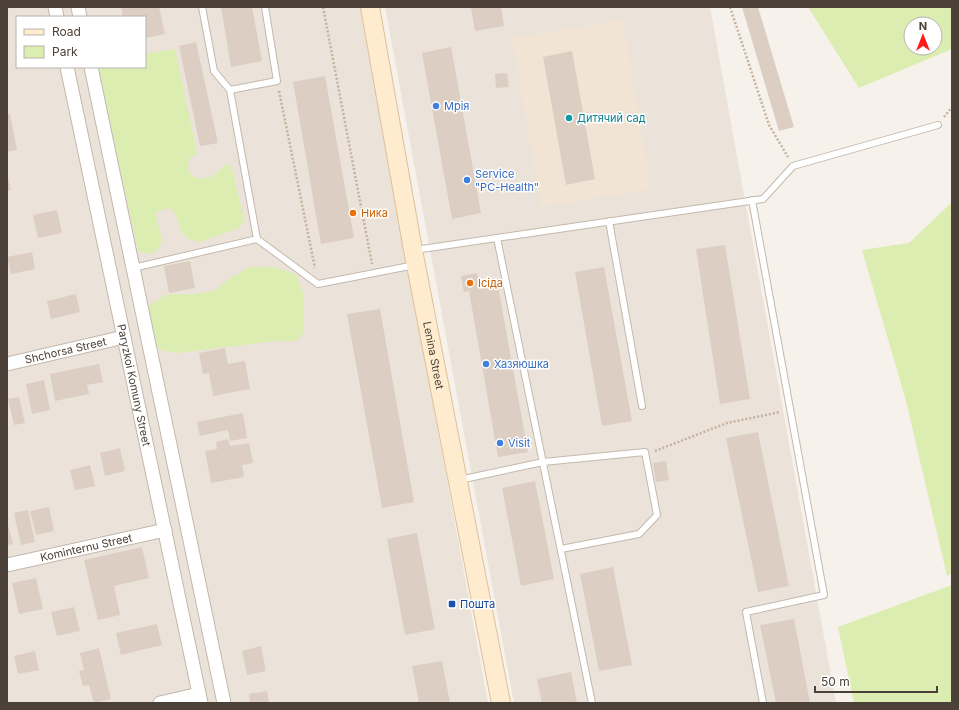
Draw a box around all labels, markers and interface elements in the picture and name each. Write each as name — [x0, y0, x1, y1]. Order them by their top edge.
legend — [16, 16, 146, 68]
north arrow — [903, 16, 943, 56]
text: N — [919, 19, 927, 33]
text: Road — [52, 24, 81, 39]
text: Park — [52, 44, 78, 59]
place label: Мрія — [444, 99, 469, 113]
marker: Мрія — [431, 101, 441, 111]
place label: Дитячий сад — [577, 111, 646, 125]
marker: Дитячий сад — [564, 113, 574, 123]
place label: Service "PC-Health" — [475, 167, 539, 194]
marker: Service "PC-Health" — [462, 175, 472, 185]
place label: Ника — [361, 206, 388, 220]
marker: Ника — [348, 208, 358, 218]
place label: Ісіда — [478, 276, 503, 290]
marker: Ісіда — [465, 278, 475, 288]
street label: Lenina Street — [420, 320, 447, 391]
street label: Paryzkoi Komuny Street — [114, 323, 154, 448]
street label: Shchorsa Street — [23, 334, 108, 367]
place label: Хазяюшка — [494, 357, 549, 371]
marker: Хазяюшка — [481, 359, 491, 369]
place label: Visit — [508, 436, 531, 450]
marker: Visit — [495, 438, 505, 448]
street label: Kominternu Street — [39, 530, 134, 564]
place label: Пошта — [460, 597, 495, 611]
marker: Пошта — [447, 599, 457, 609]
scale bar — [815, 668, 937, 694]
text: 50 m — [821, 674, 850, 689]

